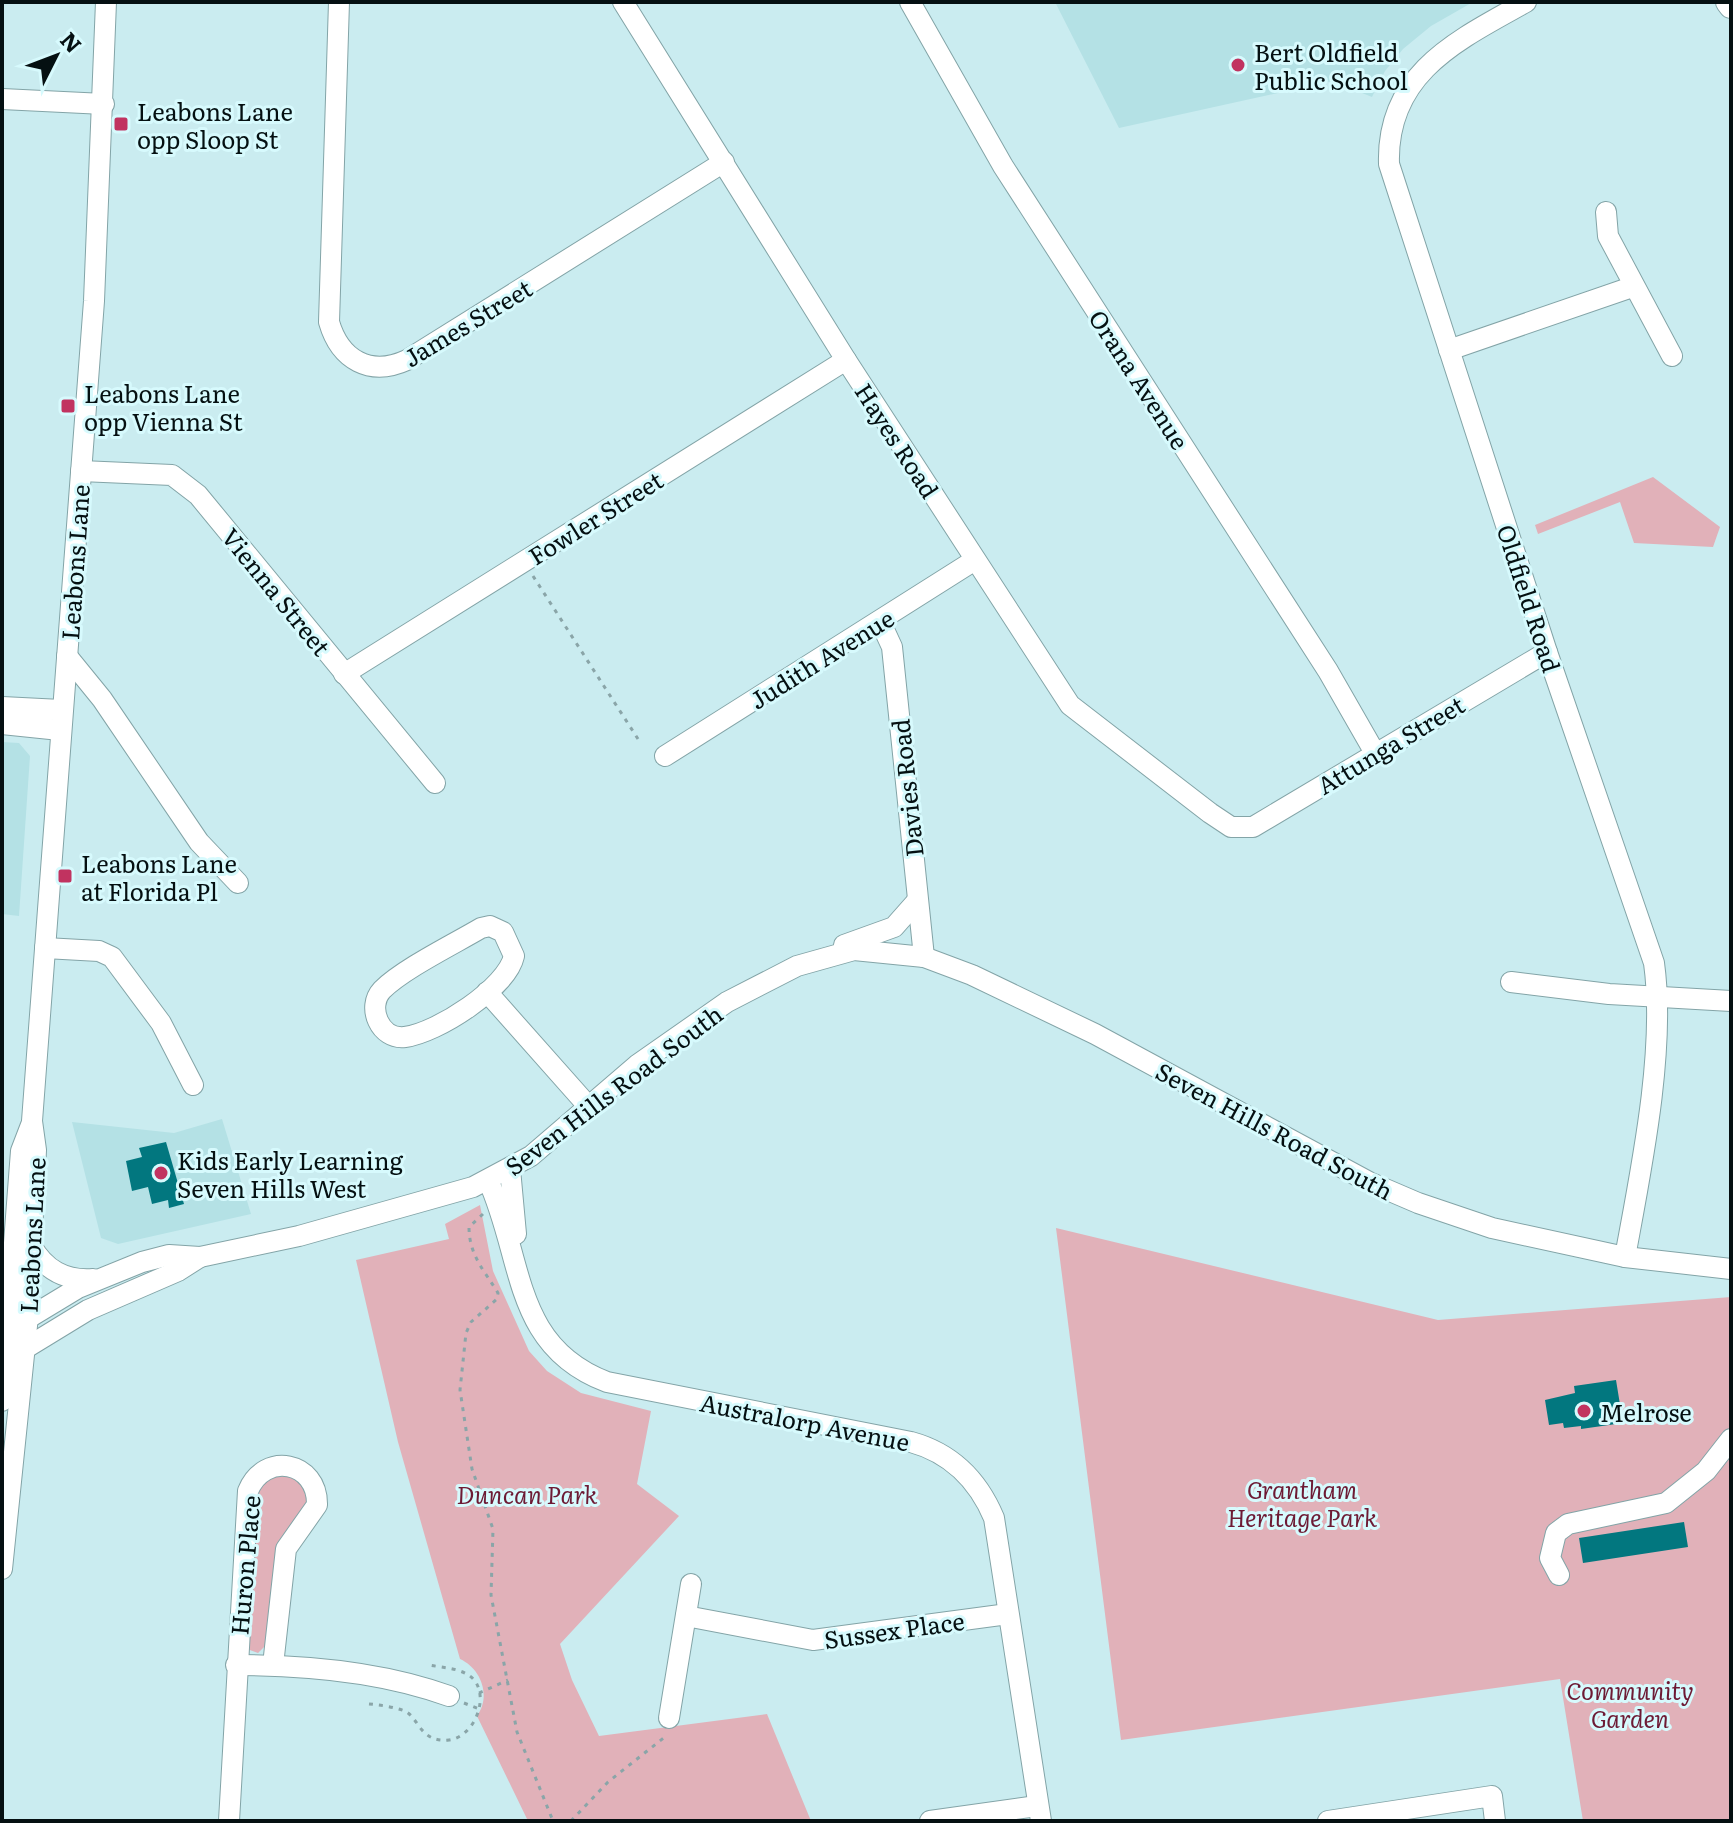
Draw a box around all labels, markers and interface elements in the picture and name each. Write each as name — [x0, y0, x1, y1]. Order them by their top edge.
north arrow — [16, 16, 96, 96]
text: N — [54, 24, 90, 60]
place label: Bert Oldfield Public School — [1254, 34, 1408, 97]
marker: Bert Oldfield Public School — [1229, 56, 1247, 74]
place label: Leabons Lane opp Sloop St — [137, 93, 293, 156]
marker: Leabons Lane opp Sloop St — [112, 115, 130, 133]
street label: James Street — [396, 270, 538, 374]
street label: Orana Avenue — [1082, 302, 1198, 456]
place label: Leabons Lane opp Vienna St — [84, 375, 243, 438]
street label: Hayes Road — [848, 376, 949, 505]
marker: Leabons Lane opp Vienna St — [59, 397, 77, 415]
street label: Fowler Street — [521, 462, 669, 572]
street label: Leabons Lane — [51, 483, 97, 641]
street label: Vienna Street — [214, 520, 340, 663]
street label: Oldfield Road — [1490, 520, 1570, 677]
street label: Judith Avenue — [742, 600, 900, 716]
street label: Attunga Street — [1310, 686, 1471, 802]
street label: Davies Road — [881, 717, 931, 859]
place label: Leabons Lane at Florida Pl — [81, 845, 237, 908]
marker: Leabons Lane at Florida Pl — [56, 867, 74, 885]
street label: Seven Hills Road South — [497, 995, 729, 1182]
street label: Seven Hills Road South — [1150, 1053, 1400, 1208]
place label: Kids Early Learning Seven Hills West — [177, 1142, 404, 1205]
street label: Leabons Lane — [9, 1156, 53, 1314]
marker: Kids Early Learning Seven Hills West — [152, 1164, 170, 1182]
street label: Australorp Avenue — [697, 1384, 913, 1458]
place label: Melrose — [1600, 1394, 1692, 1429]
marker: Melrose — [1575, 1402, 1593, 1420]
park label: Grantham Heritage Park — [1227, 1471, 1378, 1534]
park label: Duncan Park — [456, 1476, 598, 1511]
street label: Huron Place — [220, 1494, 268, 1636]
street label: Sussex Place — [822, 1602, 966, 1656]
park label: Community Garden — [1566, 1672, 1694, 1735]

